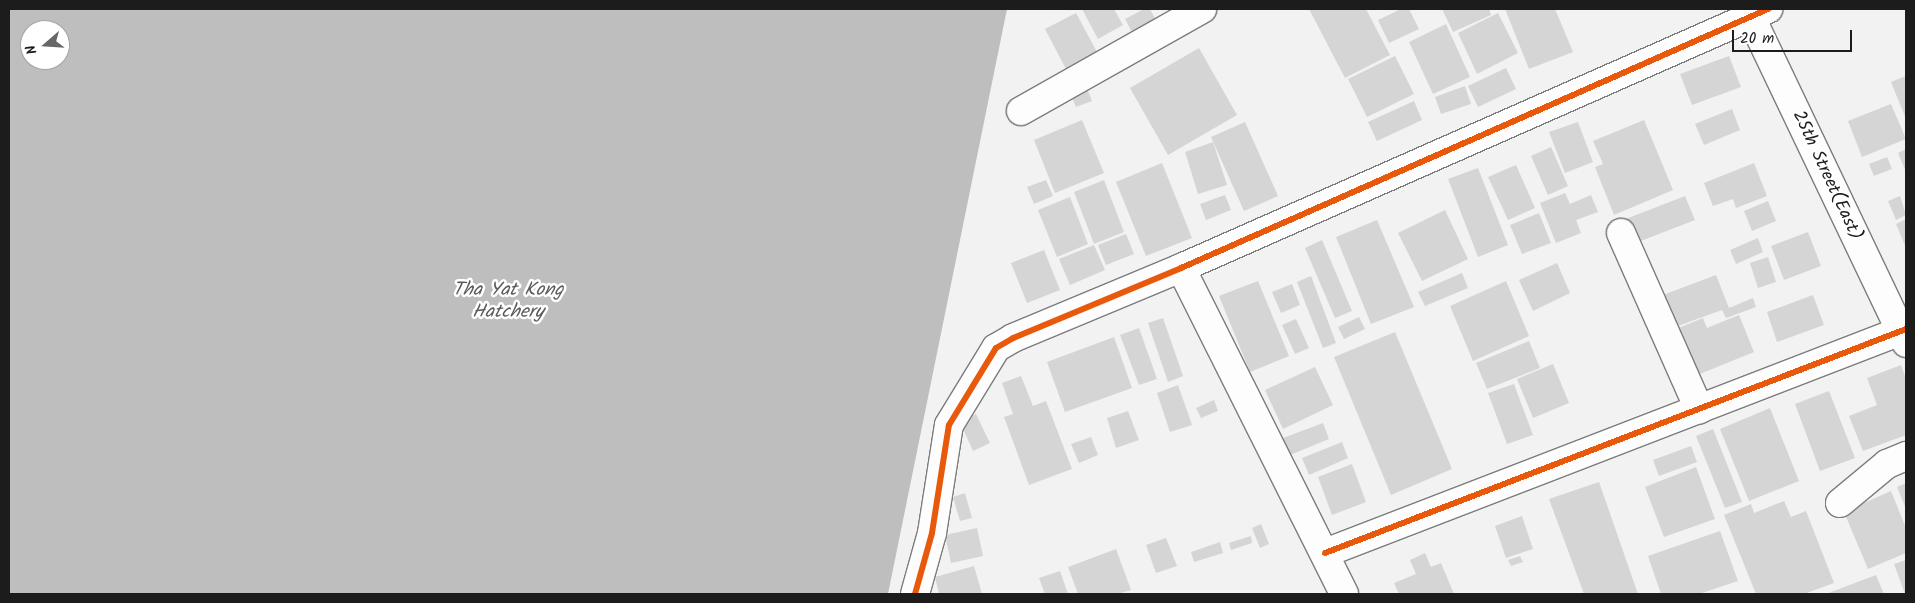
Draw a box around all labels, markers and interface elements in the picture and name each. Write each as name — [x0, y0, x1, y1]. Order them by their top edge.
north arrow — [20, 20, 70, 70]
scale bar — [1735, 20, 1855, 52]
text: 20 m — [1740, 27, 1774, 51]
text: N — [20, 42, 44, 57]
street label: 25th Street(East) — [1786, 108, 1866, 244]
water label: Tha Yat Kong Hatchery — [453, 280, 563, 324]

